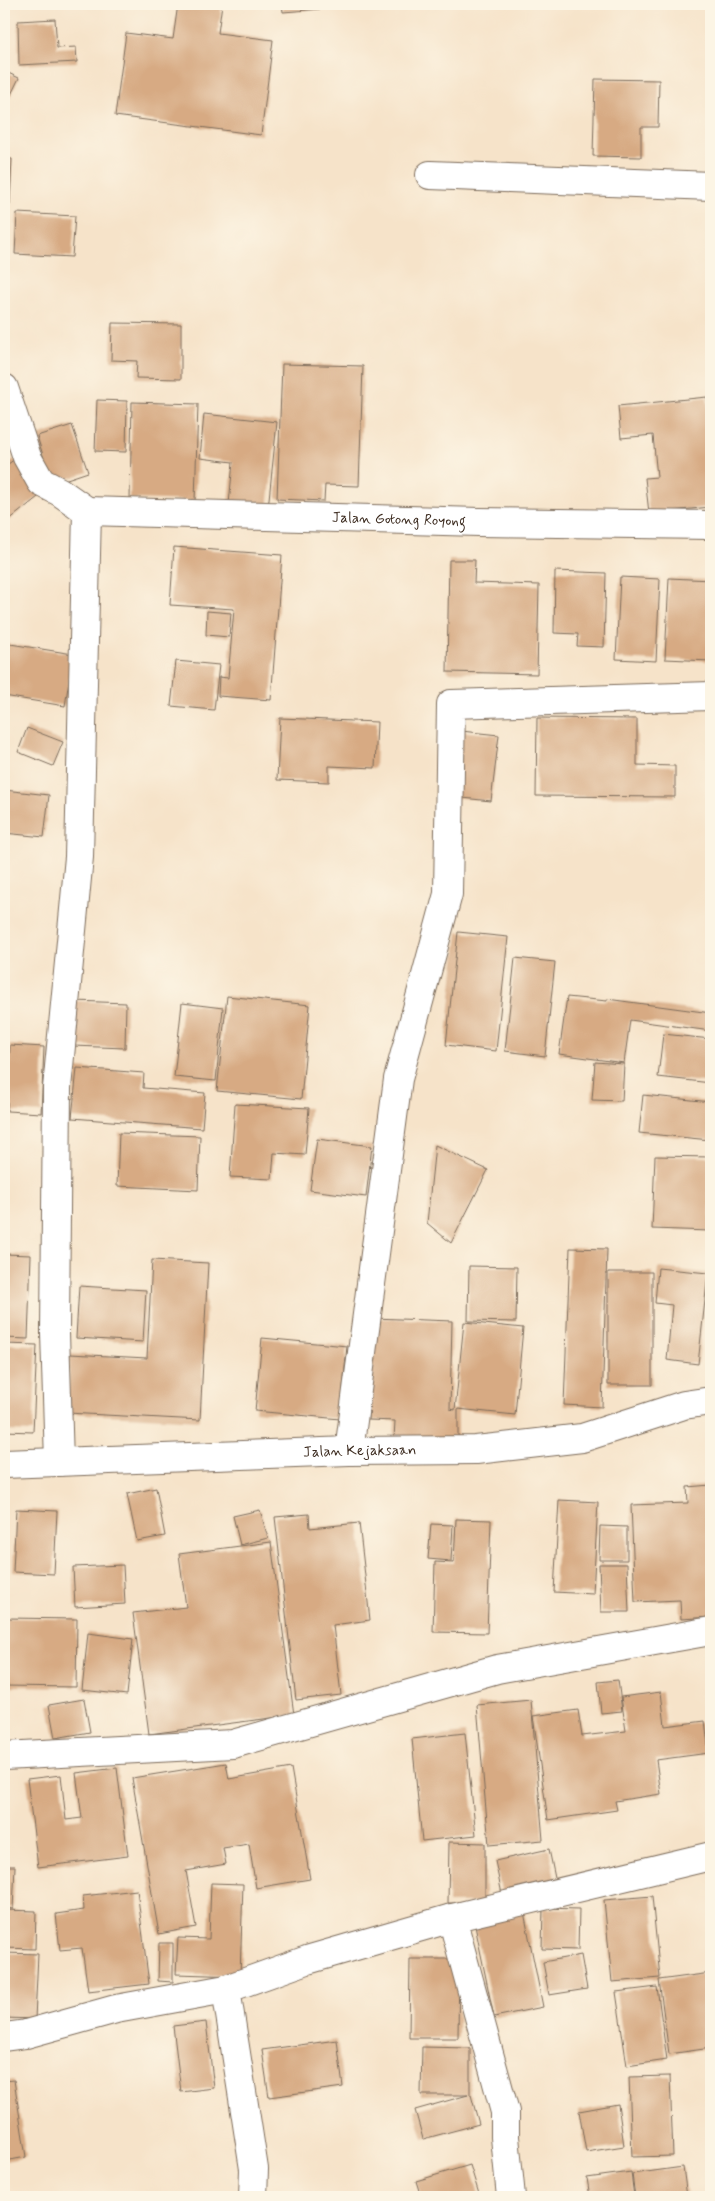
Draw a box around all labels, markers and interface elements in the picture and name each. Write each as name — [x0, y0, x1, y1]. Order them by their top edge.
street label: Jalan Gotong Royong — [331, 508, 466, 533]
street label: Jalan Kejaksaan — [303, 1440, 416, 1463]

